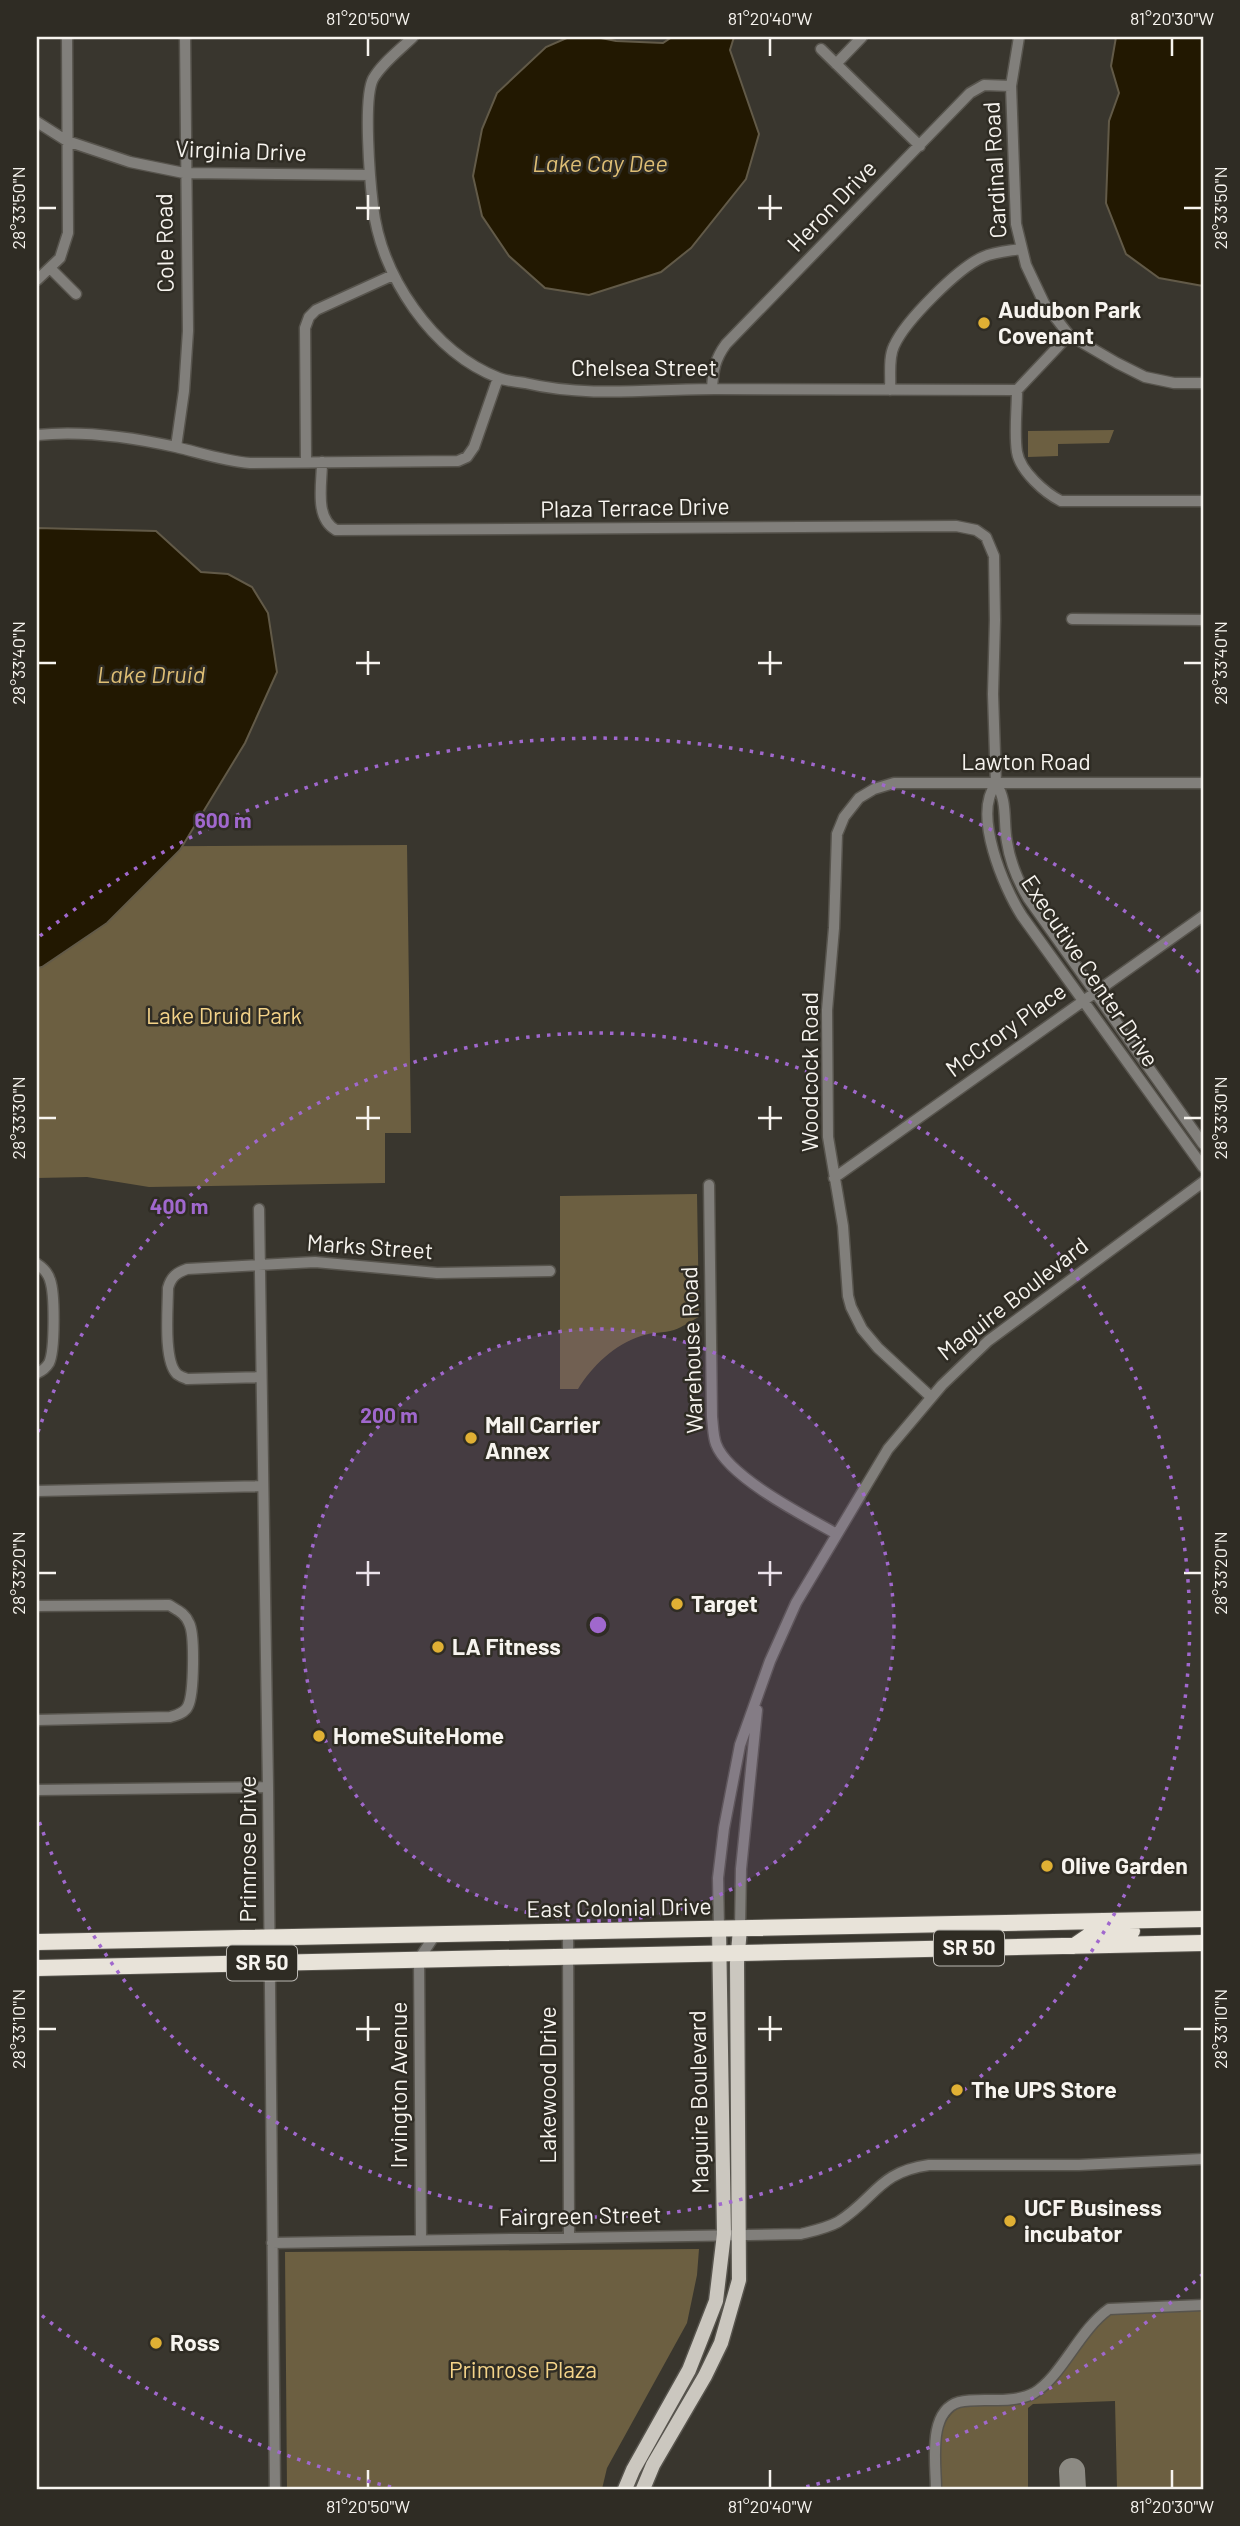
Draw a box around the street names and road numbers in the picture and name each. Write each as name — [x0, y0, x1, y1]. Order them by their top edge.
street label: Cardinal Road — [976, 101, 1012, 239]
street label: Virginia Drive — [175, 134, 307, 166]
street label: Heron Drive — [781, 154, 882, 257]
street label: Cole Road — [149, 193, 179, 293]
street label: Chelsea Street — [571, 353, 717, 381]
street label: Plaza Terrace Drive — [540, 491, 730, 523]
street label: Lawton Road — [961, 747, 1091, 775]
street label: Executive Center Drive — [1016, 869, 1166, 1072]
street label: McCrory Place — [940, 976, 1071, 1082]
street label: Woodcock Road — [795, 992, 823, 1152]
street label: Marks Street — [306, 1228, 434, 1264]
street label: Maguire Boulevard — [931, 1231, 1093, 1366]
street label: Warehouse Road — [674, 1266, 708, 1434]
street label: Primrose Drive — [233, 1776, 261, 1922]
street label: East Colonial Drive — [526, 1891, 712, 1923]
road number: SR 50 — [934, 1930, 1004, 1966]
road number: SR 50 — [227, 1946, 297, 1980]
street label: Irvington Avenue — [384, 2001, 412, 2169]
street label: Lakewood Drive — [533, 2006, 561, 2164]
street label: Maguire Boulevard — [682, 2010, 714, 2194]
street label: Fairgreen Street — [498, 2200, 662, 2230]

